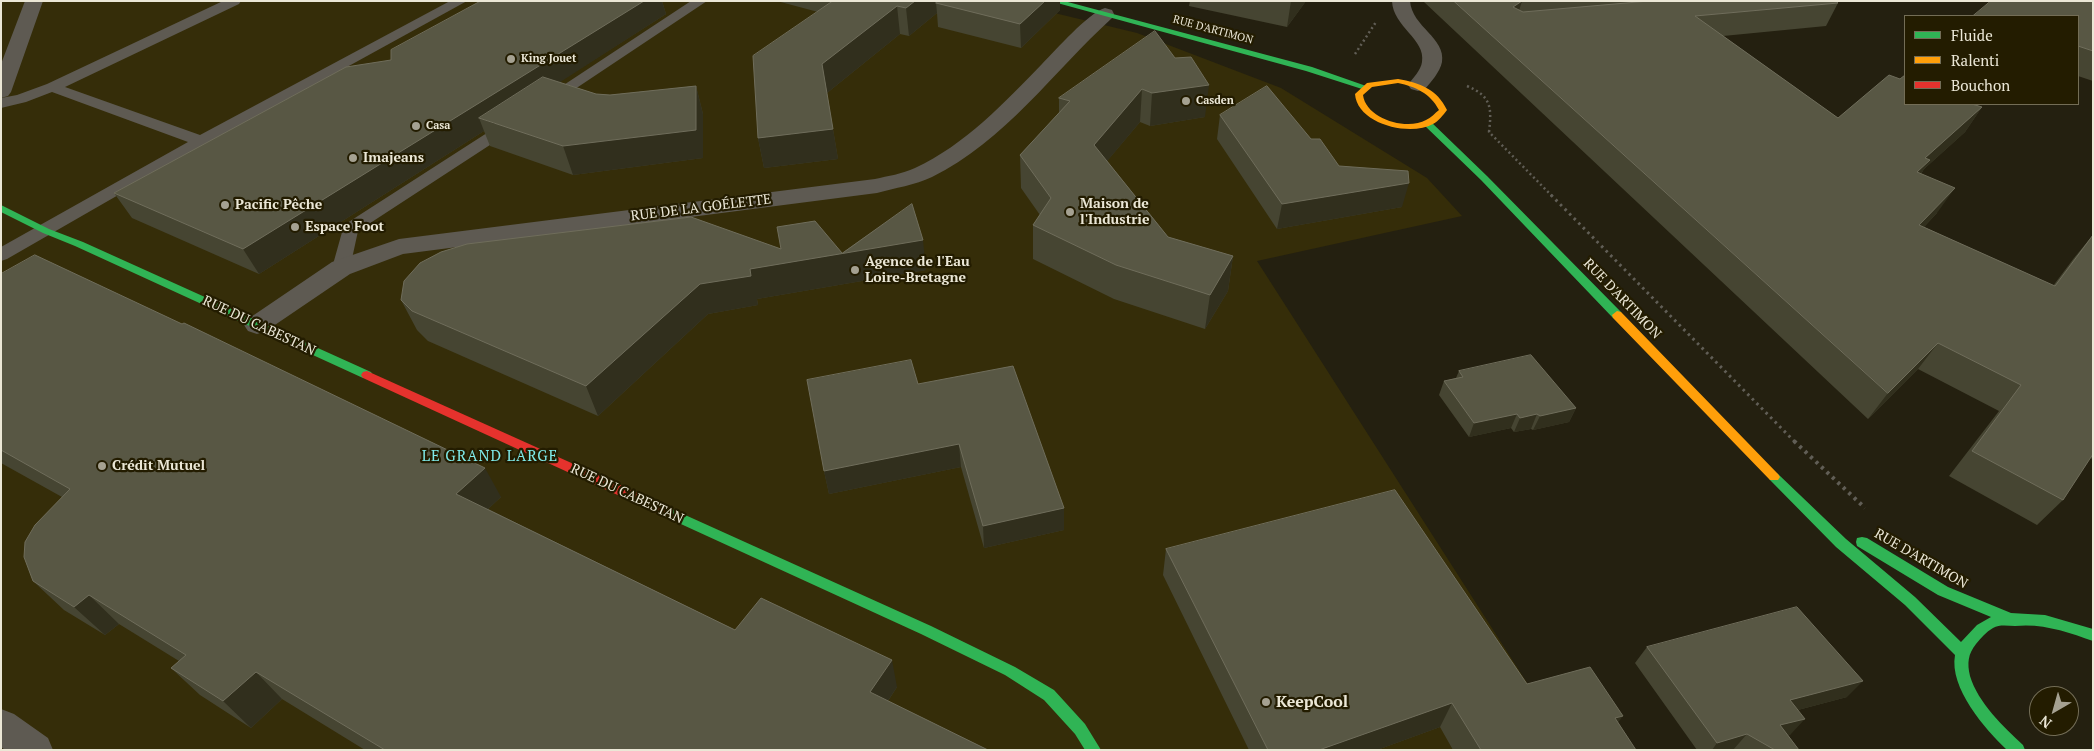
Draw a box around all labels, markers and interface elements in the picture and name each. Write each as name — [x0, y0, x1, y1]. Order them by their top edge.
street label: RUE D'ARTIMON — [1171, 13, 1255, 47]
legend — [1904, 15, 2079, 105]
text: Fluide — [1951, 25, 1993, 45]
text: Ralenti — [1951, 50, 1999, 70]
place label: King Jouet — [521, 52, 576, 66]
marker: King Jouet — [505, 53, 517, 65]
text: Bouchon — [1951, 75, 2010, 95]
place label: Casden — [1196, 94, 1234, 108]
marker: Casden — [1180, 95, 1192, 107]
place label: Casa — [426, 119, 450, 133]
marker: Casa — [410, 120, 422, 132]
place label: Imajeans — [363, 150, 424, 166]
marker: Imajeans — [347, 152, 359, 164]
street label: RUE DE LA GOÉLETTE — [630, 191, 772, 225]
place label: Maison de l'Industrie — [1080, 196, 1149, 228]
place label: Pacific Pêche — [235, 197, 322, 213]
marker: Pacific Pêche — [219, 199, 231, 211]
marker: Maison de l'Industrie — [1064, 206, 1076, 218]
place label: Espace Foot — [305, 219, 384, 235]
marker: Espace Foot — [289, 221, 301, 233]
place label: Agence de l'Eau Loire-Bretagne — [865, 254, 970, 286]
street label: RUE D'ARTIMON — [1580, 255, 1664, 343]
marker: Agence de l'Eau Loire-Bretagne — [849, 264, 861, 276]
street label: RUE DU CABESTAN — [200, 293, 318, 359]
district label: LE GRAND LARGE — [420, 448, 560, 466]
place label: Crédit Mutuel — [112, 458, 205, 474]
marker: Crédit Mutuel — [96, 460, 108, 472]
street label: RUE DU CABESTAN — [568, 461, 686, 527]
street label: RUE D'ARTIMON — [1871, 525, 1971, 593]
north arrow — [2029, 686, 2079, 736]
place label: KeepCool — [1276, 692, 1348, 712]
marker: KeepCool — [1260, 696, 1272, 708]
text: N — [2035, 712, 2055, 733]

